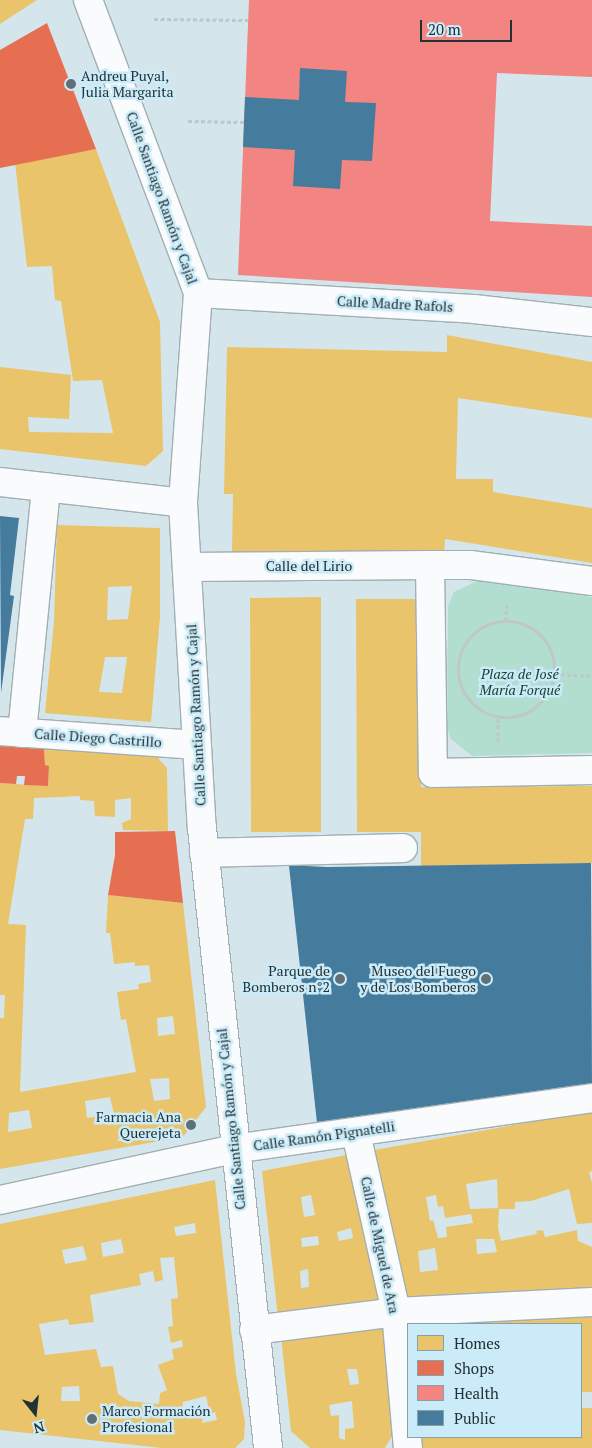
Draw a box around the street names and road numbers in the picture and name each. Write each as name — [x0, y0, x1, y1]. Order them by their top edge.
street label: Calle Santiago Ramón y Cajal — [123, 110, 201, 286]
street label: Calle Madre Rafols — [336, 293, 454, 315]
street label: Calle del Lirio — [266, 558, 352, 574]
street label: Calle Santiago Ramón y Cajal — [183, 624, 209, 806]
street label: Calle Diego Castrillo — [34, 725, 162, 751]
street label: Calle Santiago Ramón y Cajal — [213, 1028, 249, 1210]
street label: Calle Ramón Pignatelli — [252, 1118, 396, 1154]
street label: Calle de Miguel de Ara — [357, 1175, 403, 1315]

